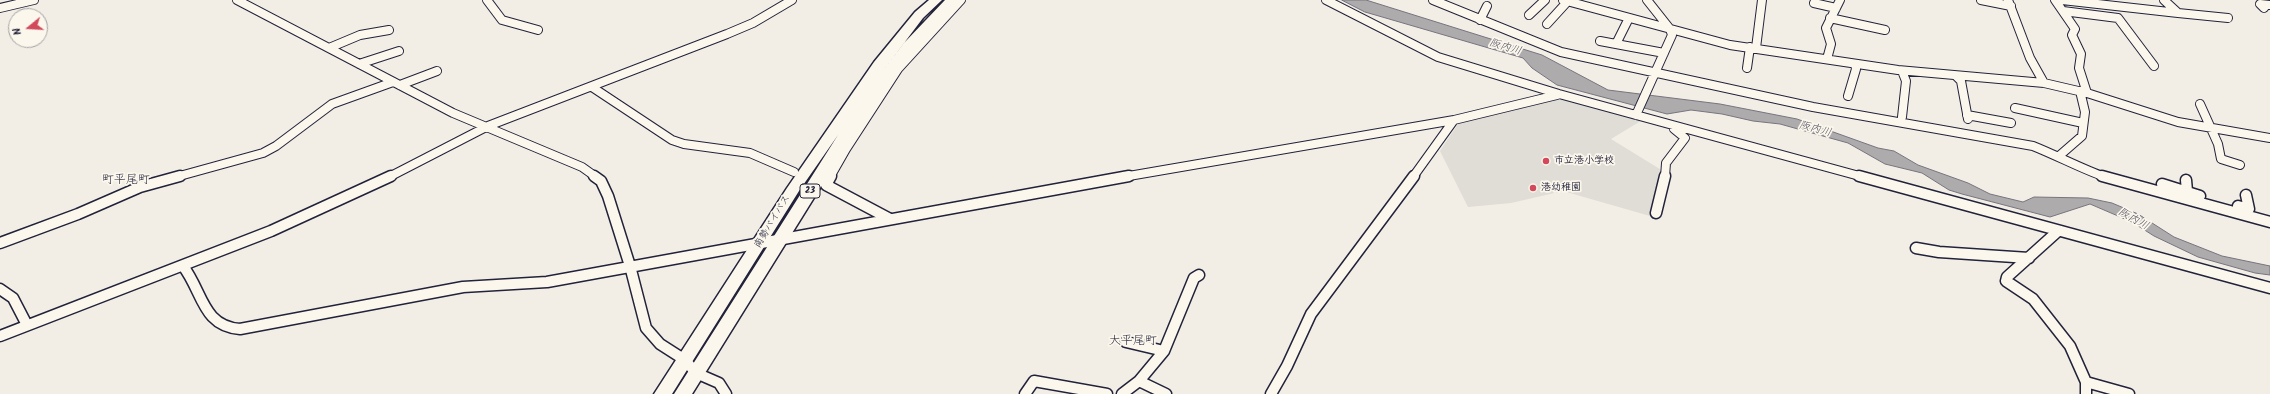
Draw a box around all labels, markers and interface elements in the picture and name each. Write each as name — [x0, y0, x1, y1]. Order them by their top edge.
north arrow — [8, 8, 48, 48]
text: N — [8, 25, 27, 37]
water label: 阪内川 — [1487, 37, 1523, 59]
water label: 阪内川 — [1797, 119, 1833, 141]
place label: 市立港小学校 — [1554, 155, 1614, 167]
marker: 市立港小学校 — [1541, 156, 1551, 166]
district label: 町平尾町 — [102, 174, 150, 188]
place label: 港幼稚園 — [1541, 182, 1581, 194]
marker: 港幼稚園 — [1528, 183, 1538, 193]
road number: 23 — [800, 184, 820, 198]
street label: 南勢バイパス — [752, 193, 794, 251]
water label: 阪内川 — [2115, 206, 2151, 234]
district label: 大平尾町 — [1109, 335, 1157, 349]

